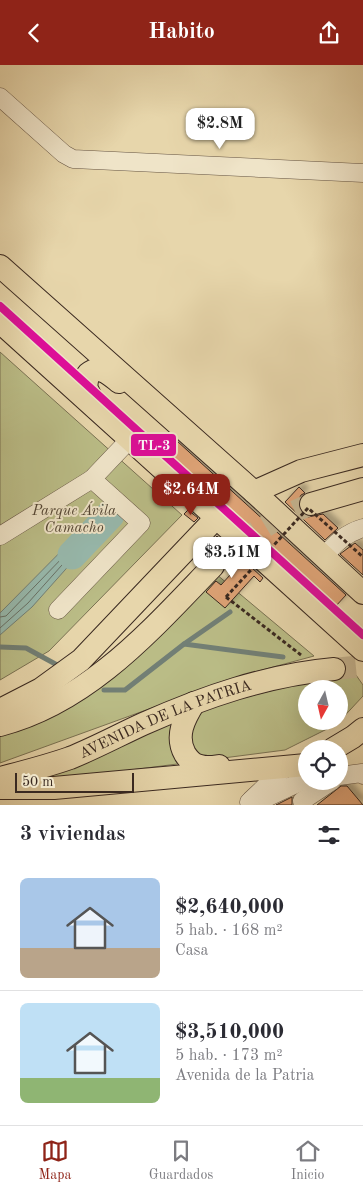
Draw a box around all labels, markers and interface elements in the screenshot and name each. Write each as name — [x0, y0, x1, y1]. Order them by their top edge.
icon: back — [20, 19, 48, 47]
icon: share — [315, 19, 343, 47]
text: Habito — [148, 21, 215, 43]
pin: $2.8M — [185, 107, 255, 150]
text: $2.8M — [197, 116, 243, 132]
line badge: TL-3 — [130, 433, 177, 457]
text: TL-3 — [138, 439, 170, 453]
pin: $2.64M — [150, 473, 232, 516]
text: $2.64M — [163, 482, 219, 498]
park label: Parque Ávila Camacho — [31, 501, 116, 536]
pin: $3.51M — [191, 537, 273, 579]
text: $3.51M — [204, 545, 260, 561]
street label: AVENIDA DE LA PATRIA — [77, 678, 254, 762]
north arrow — [298, 680, 348, 730]
map controls — [298, 680, 348, 790]
button: locate — [298, 740, 348, 790]
scale bar — [15, 770, 134, 793]
text: 50 m — [22, 775, 53, 789]
icon: filters — [315, 821, 343, 849]
text: 3 viviendas — [20, 824, 125, 845]
text: $2,640,000 — [175, 897, 284, 918]
icon: home — [60, 898, 120, 958]
text: 5 hab. · 168 m² — [175, 923, 283, 939]
text: Casa — [175, 943, 208, 959]
text: $3,510,000 — [175, 1022, 284, 1043]
icon: home — [60, 1023, 120, 1083]
text: 5 hab. · 173 m² — [175, 1048, 283, 1064]
text: Avenida de la Patria — [175, 1068, 314, 1084]
tab: Mapa — [39, 1137, 71, 1184]
tab: Guardados — [149, 1137, 213, 1184]
tab: Inicio — [291, 1137, 324, 1184]

